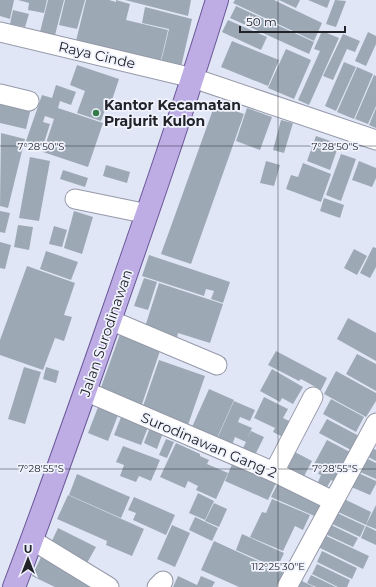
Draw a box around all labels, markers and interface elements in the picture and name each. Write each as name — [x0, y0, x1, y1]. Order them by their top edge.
scale bar — [240, 8, 345, 34]
text: 50 m — [246, 14, 277, 29]
street label: Raya Cinde — [57, 37, 137, 73]
place label: Kantor Kecamatan Prajurit Kulon — [104, 96, 241, 130]
marker: Kantor Kecamatan Prajurit Kulon — [91, 108, 101, 118]
text: 7°28'50"S — [18, 140, 64, 153]
text: 7°28'50"S — [312, 140, 358, 153]
street label: Jalan Surodinawan — [75, 267, 136, 400]
street label: Surodinawan Gang 2 — [138, 408, 280, 482]
text: 7°28'55"S — [18, 462, 64, 475]
text: 7°28'55"S — [312, 462, 358, 475]
north arrow — [8, 539, 48, 579]
text: U — [24, 542, 32, 556]
text: 112°25'30"E — [251, 560, 305, 573]

